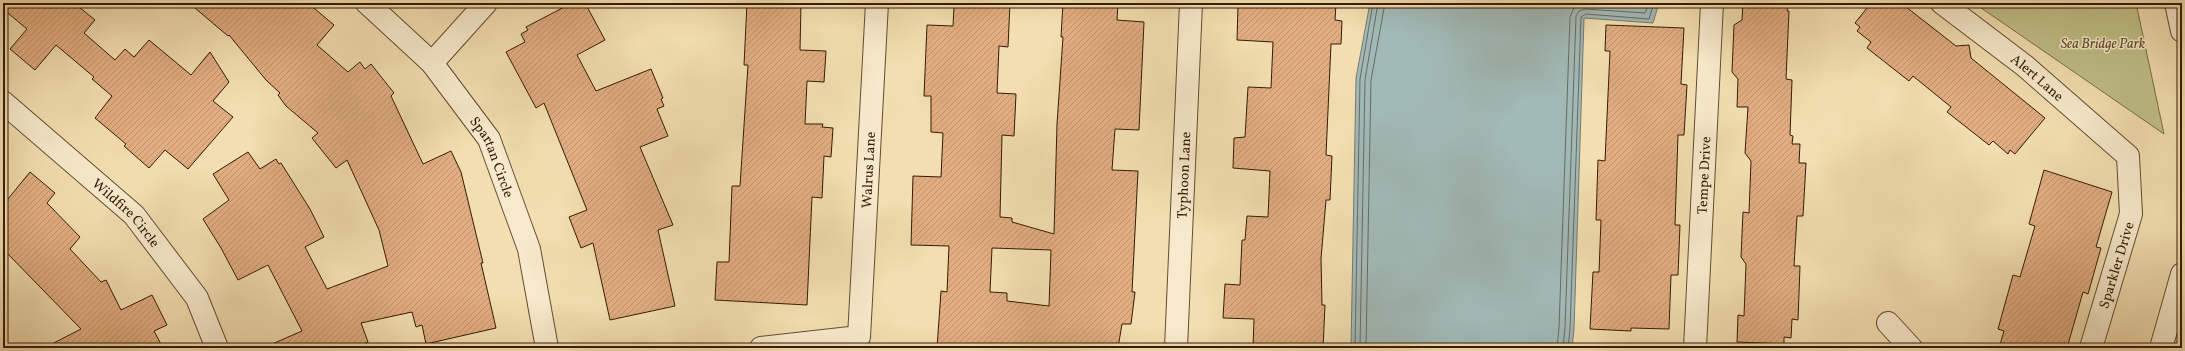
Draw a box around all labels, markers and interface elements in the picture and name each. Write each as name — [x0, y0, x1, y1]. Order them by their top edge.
park label: Sea Bridge Park — [2061, 35, 2146, 54]
street label: Alert Lane — [2006, 50, 2067, 107]
street label: Spartan Circle — [464, 113, 518, 201]
street label: Walrus Lane — [858, 131, 881, 209]
street label: Typhoon Lane — [1174, 131, 1196, 219]
street label: Tempe Drive — [1694, 136, 1716, 215]
street label: Wildfire Circle — [87, 175, 164, 252]
street label: Sparkler Drive — [2095, 219, 2140, 311]

